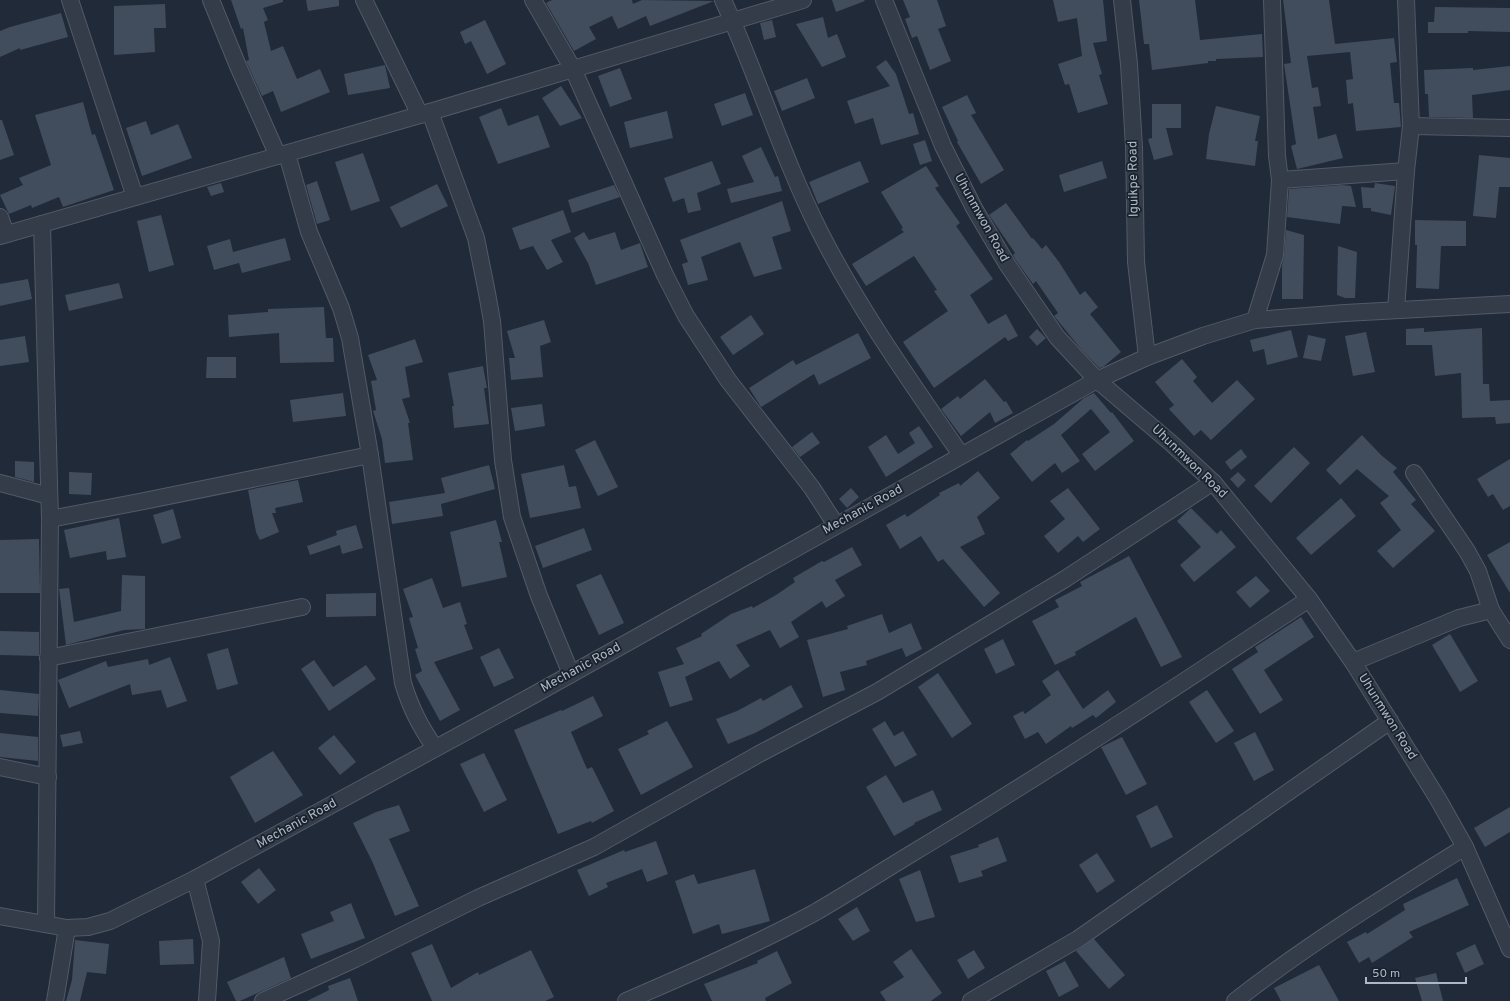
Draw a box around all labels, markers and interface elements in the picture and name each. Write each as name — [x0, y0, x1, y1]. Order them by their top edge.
street label: Iguikpe Road — [1125, 141, 1143, 217]
street label: Uhunmwon Road — [950, 171, 1012, 265]
street label: Uhunmwon Road — [1148, 422, 1230, 502]
street label: Mechanic Road — [820, 481, 906, 539]
street label: Mechanic Road — [538, 639, 624, 697]
street label: Uhunmwon Road — [1354, 671, 1420, 763]
street label: Mechanic Road — [254, 795, 340, 853]
scale bar — [1366, 959, 1466, 985]
text: 50 m — [1372, 966, 1400, 982]

